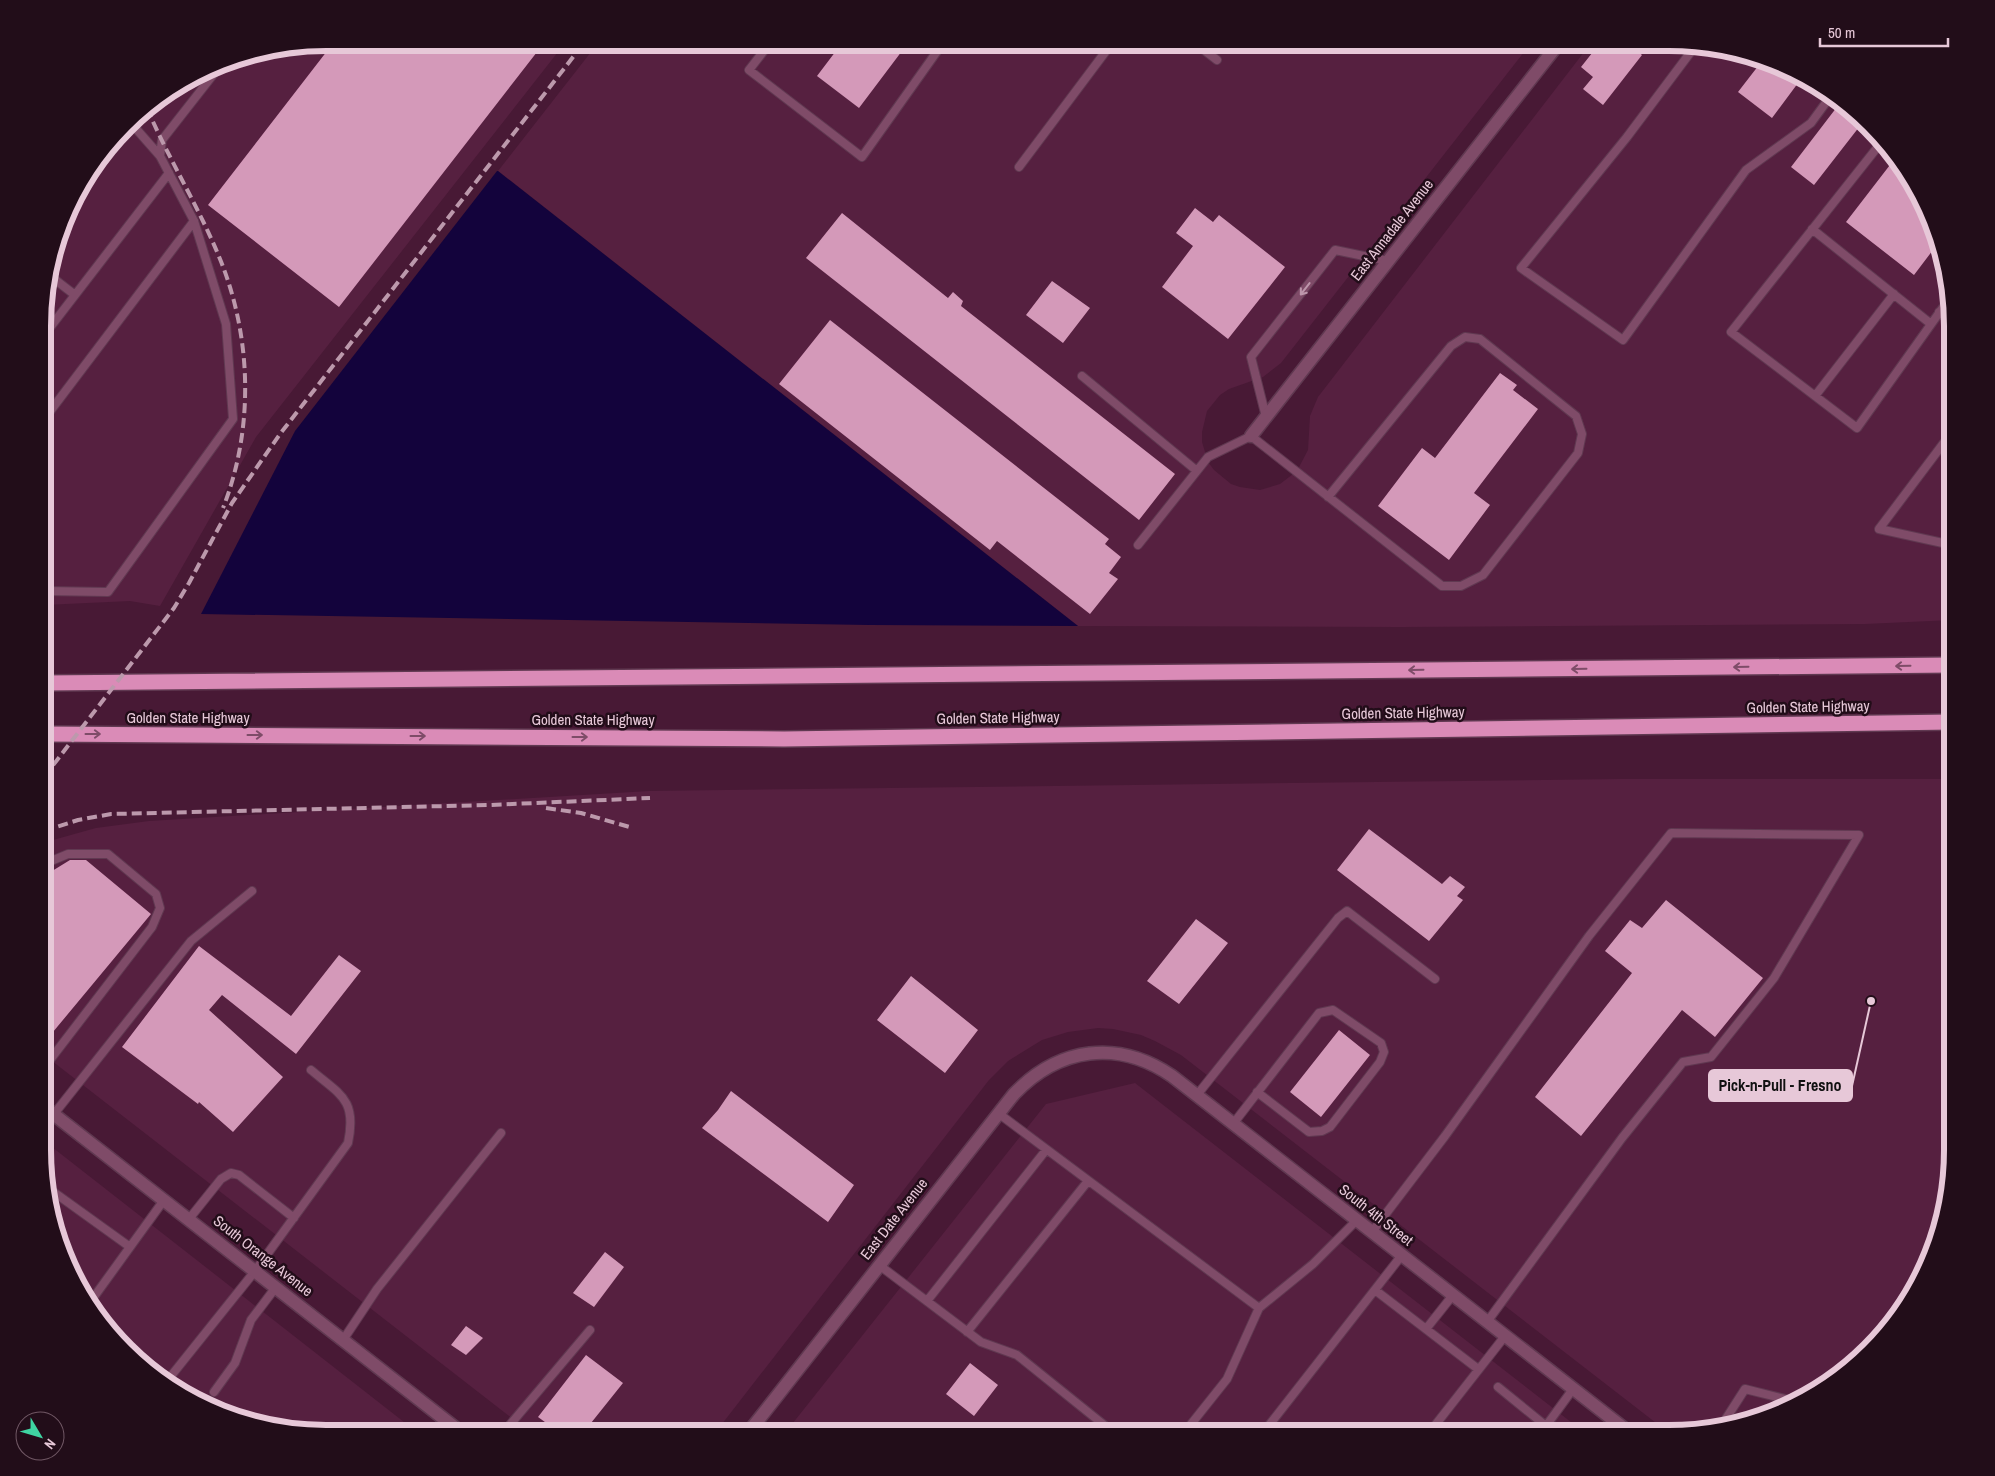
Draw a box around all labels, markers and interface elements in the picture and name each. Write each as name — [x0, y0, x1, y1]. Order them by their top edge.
scale bar — [1820, 15, 1948, 47]
text: 50 m — [1828, 22, 1855, 43]
street label: East Annadale Avenue — [1345, 174, 1438, 285]
one-way arrow — [1299, 282, 1310, 295]
one-way arrow — [1896, 661, 1912, 671]
one-way arrow — [1733, 662, 1750, 672]
one-way arrow — [1571, 664, 1587, 674]
one-way arrow — [1408, 665, 1424, 675]
street label: Golden State Highway — [1746, 695, 1871, 718]
street label: Golden State Highway — [1341, 701, 1466, 724]
street label: Golden State Highway — [936, 706, 1061, 729]
street label: Golden State Highway — [126, 707, 250, 728]
street label: Golden State Highway — [531, 709, 655, 730]
one-way arrow — [84, 729, 101, 739]
one-way arrow — [247, 730, 263, 740]
one-way arrow — [410, 732, 426, 741]
one-way arrow — [572, 733, 588, 742]
callout: Pick-n-Pull - Fresno — [1709, 1070, 1852, 1101]
text: Pick-n-Pull - Fresno — [1718, 1074, 1842, 1096]
street label: East Date Avenue — [855, 1173, 932, 1264]
street label: South 4th Street — [1335, 1179, 1418, 1251]
street label: South Orange Avenue — [209, 1210, 318, 1301]
north arrow — [15, 1411, 65, 1461]
text: N — [41, 1435, 60, 1453]

